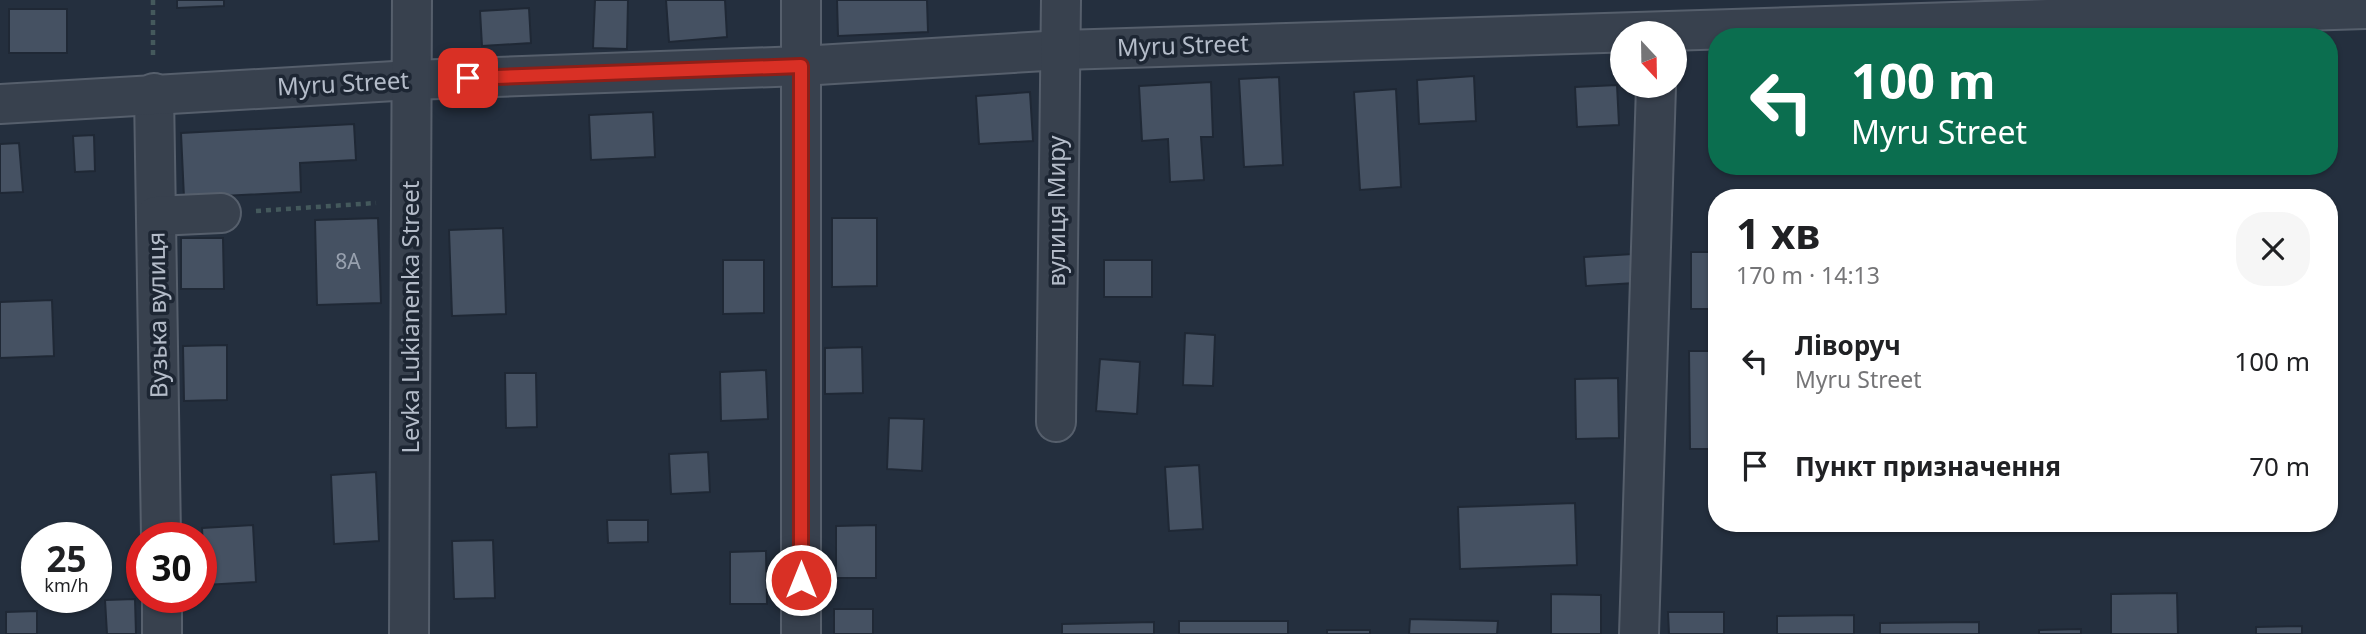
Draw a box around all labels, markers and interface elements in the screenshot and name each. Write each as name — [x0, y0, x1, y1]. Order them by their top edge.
north arrow — [1610, 21, 1687, 98]
map controls — [1610, 21, 1687, 98]
street label: Myru Street — [1116, 26, 1250, 63]
text: 100 m — [1851, 47, 1996, 113]
pin — [438, 48, 498, 108]
icon: left — [1736, 56, 1827, 147]
icon: arrive — [449, 59, 487, 97]
street label: Myru Street — [276, 63, 410, 102]
text: Myru Street — [1851, 110, 2027, 153]
street label: вулиця Миру — [1039, 135, 1072, 286]
street label: Levka Lukianenka Street — [393, 180, 426, 453]
text: 1 хв — [1736, 204, 1820, 261]
button: close — [2236, 212, 2310, 286]
street label: Вузька вулиця — [139, 232, 174, 398]
house number: 8А — [335, 247, 361, 275]
text: 170 m · 14:13 — [1736, 259, 1880, 291]
text: Ліворуч — [1795, 327, 1901, 363]
icon: left — [1736, 342, 1774, 380]
text: 100 m — [2234, 343, 2310, 379]
text: Myru Street — [1795, 363, 1922, 395]
icon: arrive — [1736, 447, 1774, 485]
text: Пункт призначення — [1795, 448, 2061, 484]
text: 70 m — [2249, 448, 2310, 484]
speed limit sign: 30 — [126, 522, 217, 613]
text: 25 — [46, 535, 87, 582]
position arrow — [764, 543, 838, 617]
text: km/h — [44, 573, 89, 597]

